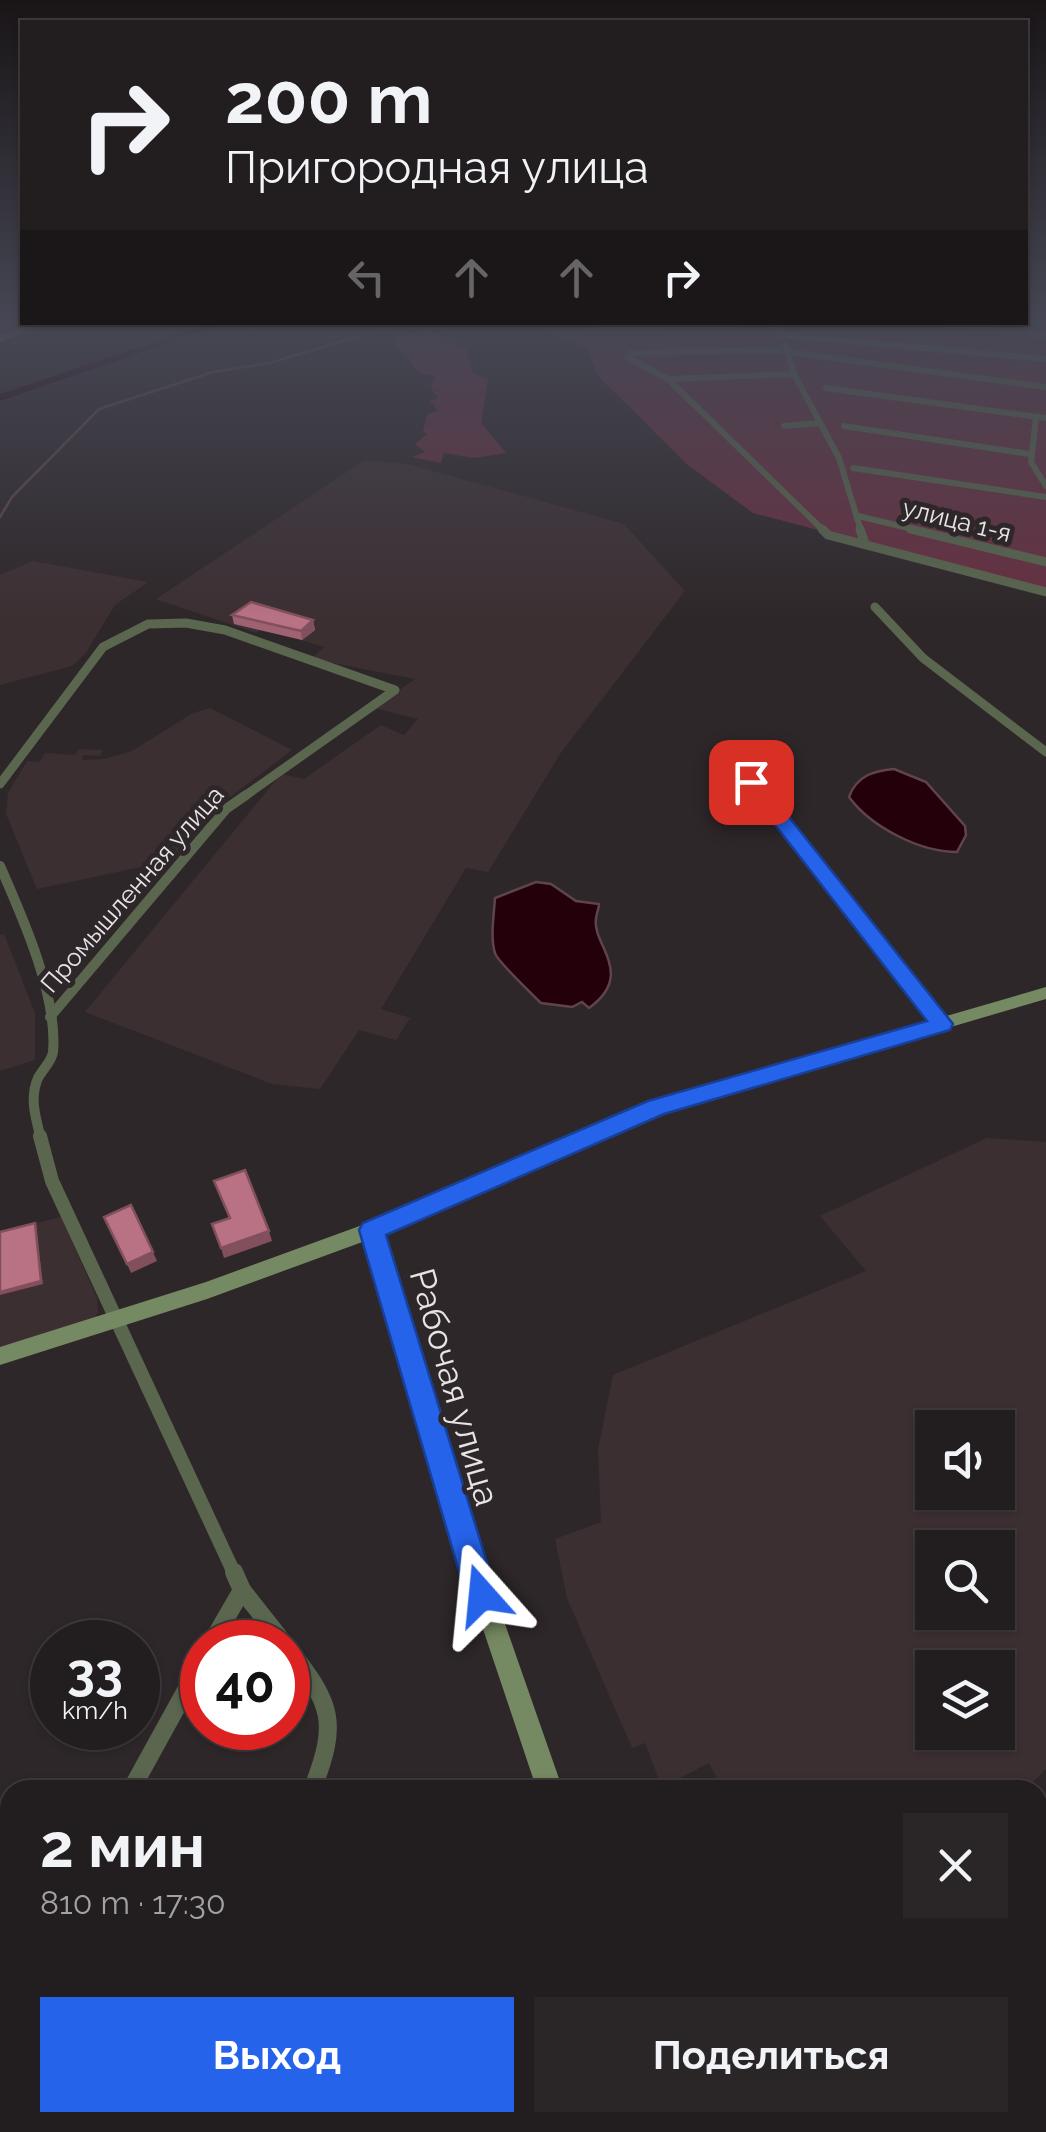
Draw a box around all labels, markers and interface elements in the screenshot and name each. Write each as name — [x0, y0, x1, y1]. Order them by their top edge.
text: 200 m — [225, 57, 432, 139]
icon: right — [60, 60, 190, 190]
text: Пригородная улица — [225, 141, 649, 194]
icon: left — [339, 250, 394, 305]
icon: ahead — [444, 250, 499, 305]
icon: ahead — [549, 250, 604, 305]
icon: right — [654, 250, 709, 305]
street label: улица 1-я — [900, 492, 1014, 548]
pin — [709, 740, 794, 825]
icon: arrive — [724, 755, 779, 810]
street label: Промышленная улица — [34, 780, 230, 998]
street label: Рабочая улица — [402, 1264, 508, 1510]
map controls — [915, 1410, 1015, 1750]
button: sound — [915, 1410, 1015, 1510]
button: search — [915, 1530, 1015, 1630]
position arrow — [430, 1543, 534, 1647]
speed limit sign: 40 — [180, 1620, 310, 1750]
text: 33 — [67, 1643, 123, 1702]
button: layers — [915, 1650, 1015, 1750]
text: km/h — [62, 1695, 128, 1725]
text: 2 мин — [40, 1811, 205, 1881]
button: close — [903, 1813, 1008, 1918]
text: 810 m · 17:30 — [40, 1884, 226, 1921]
button: Выход — [40, 1997, 514, 2112]
button: Поделиться — [534, 1997, 1008, 2112]

